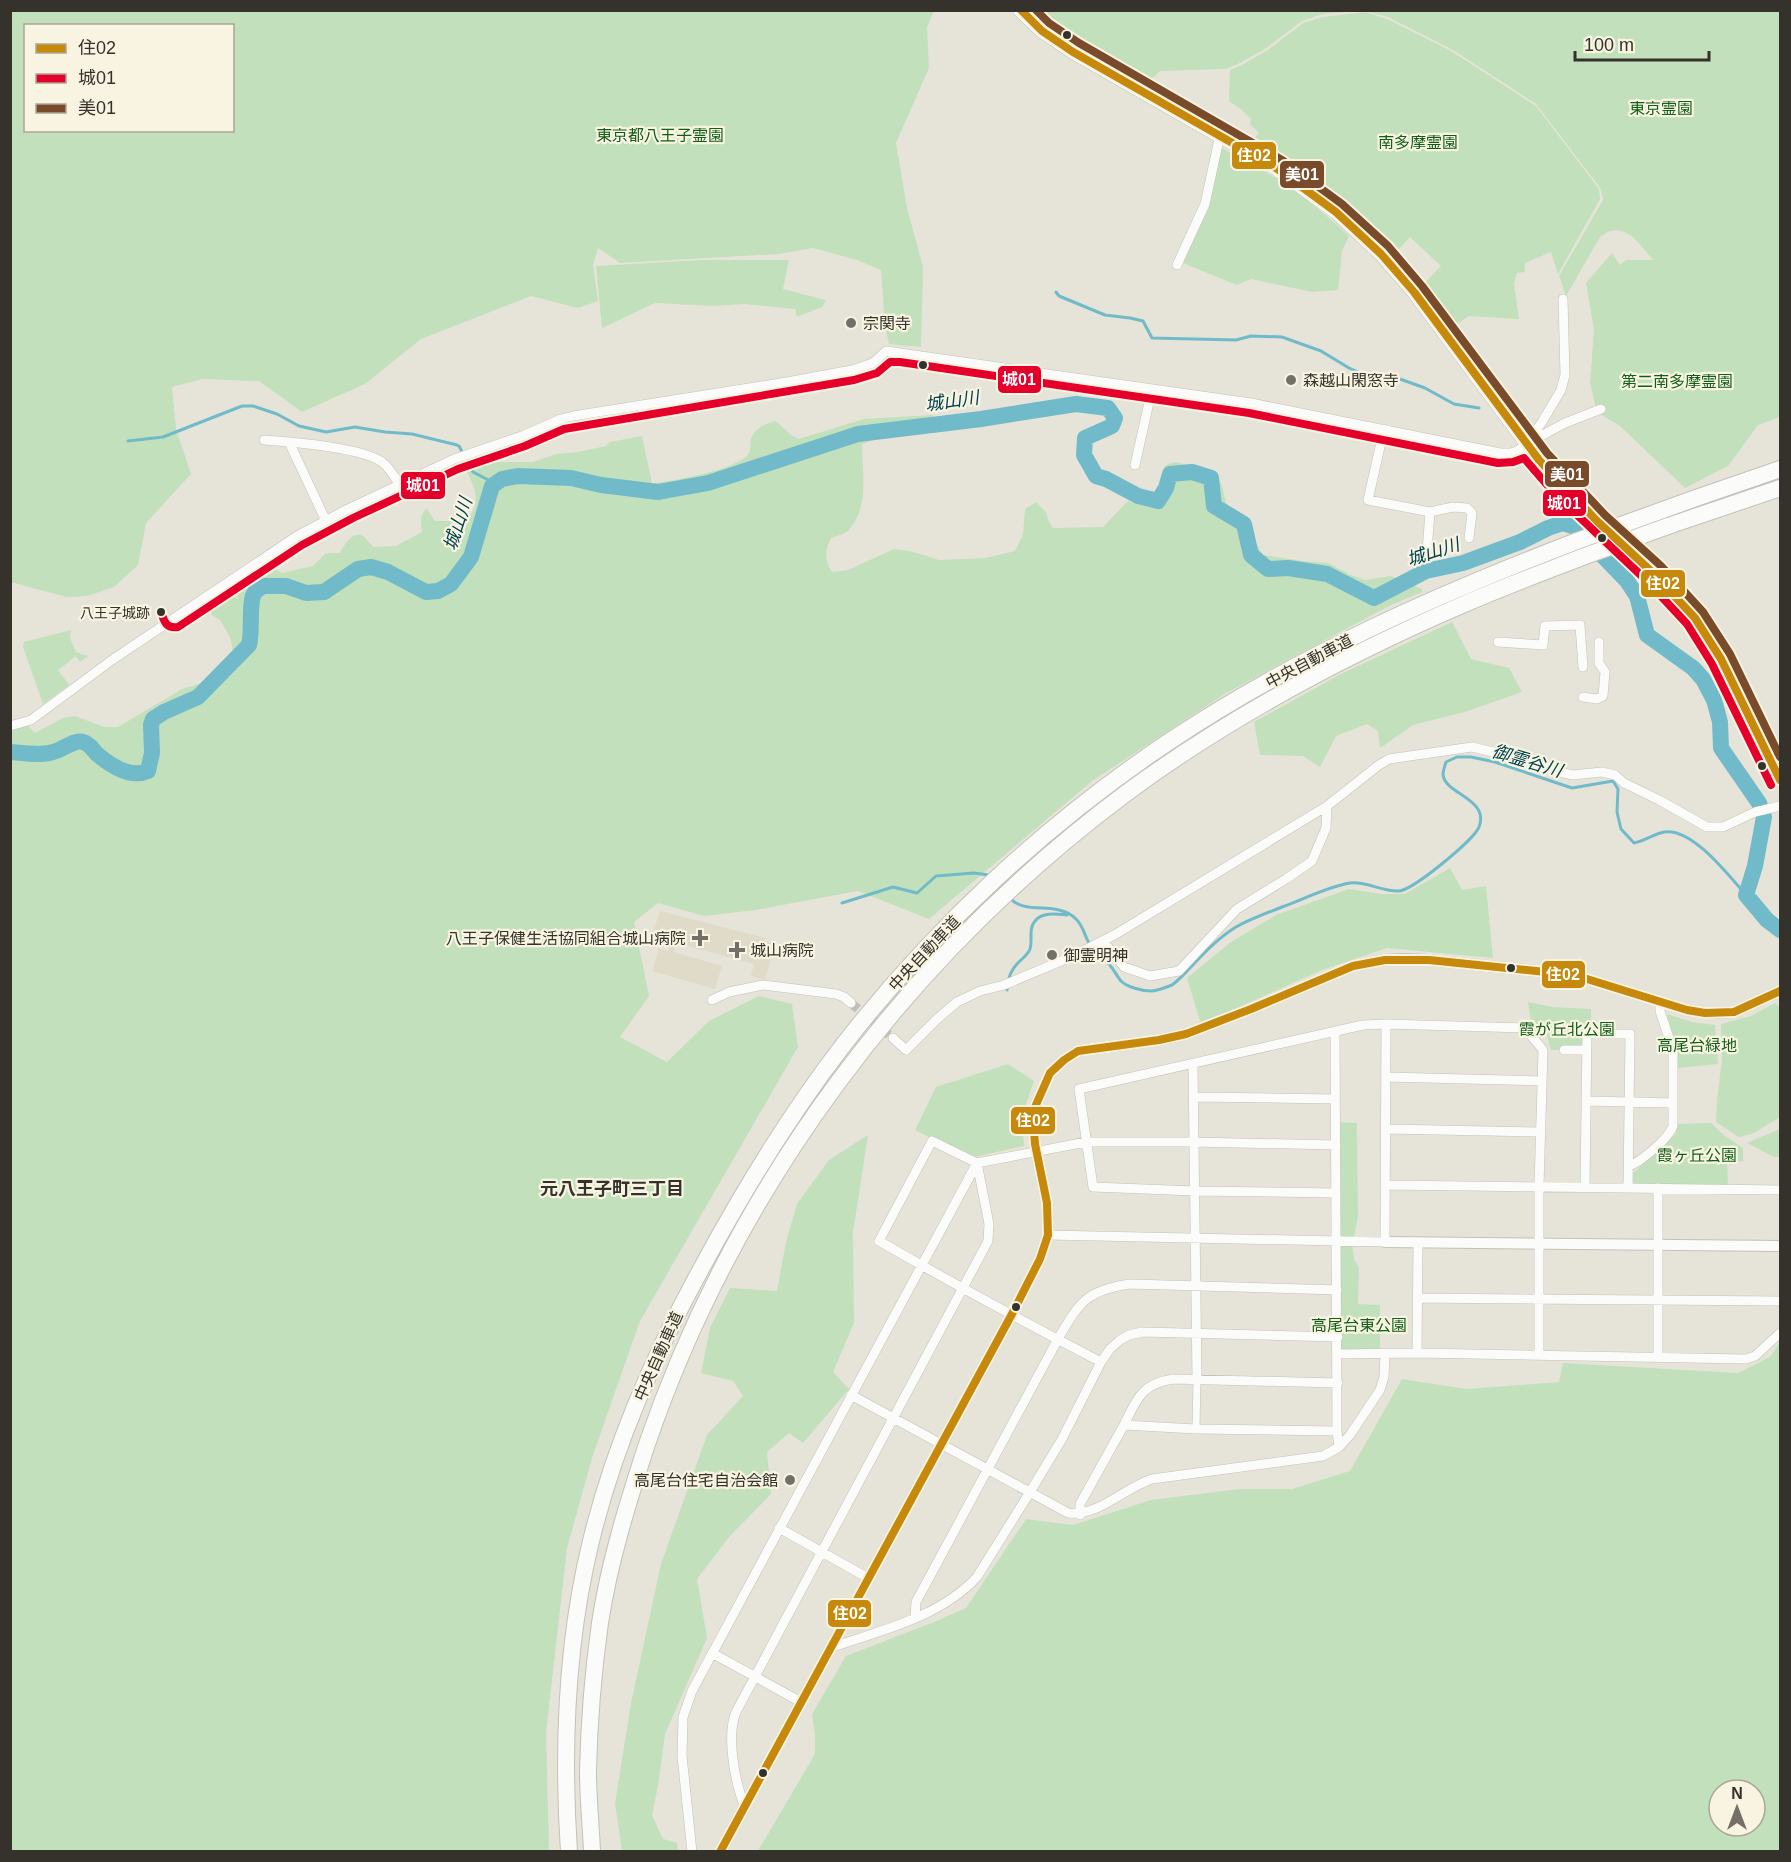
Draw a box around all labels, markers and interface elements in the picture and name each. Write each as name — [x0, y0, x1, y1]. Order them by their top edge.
legend — [24, 24, 234, 132]
scale bar — [1575, 24, 1708, 62]
unlabelled marker — [1061, 29, 1073, 41]
text: 100 m — [1584, 35, 1634, 55]
text: 住02 — [78, 38, 116, 58]
text: 城01 — [78, 68, 116, 88]
text: 美01 — [78, 98, 116, 118]
park label: 東京霊園 — [1629, 100, 1693, 117]
park label: 東京都八王子霊園 — [596, 127, 724, 144]
park label: 南多摩霊園 — [1378, 134, 1458, 151]
line badge: 住02 — [1231, 141, 1277, 170]
text: 住02 — [1236, 147, 1271, 164]
line badge: 美01 — [1279, 160, 1325, 189]
text: 美01 — [1285, 166, 1319, 183]
place label: 宗関寺 — [863, 315, 911, 332]
marker: 宗関寺 — [844, 316, 858, 330]
unlabelled marker — [917, 359, 929, 371]
line badge: 城01 — [997, 365, 1042, 394]
text: 城01 — [1002, 370, 1036, 388]
place label: 森越山閑窓寺 — [1303, 372, 1399, 389]
marker: 森越山閑窓寺 — [1284, 373, 1298, 387]
park label: 第二南多摩霊園 — [1621, 373, 1733, 390]
water label: 城山川 — [924, 387, 982, 415]
line badge: 美01 — [1544, 460, 1590, 488]
text: 美01 — [1550, 466, 1584, 483]
line badge: 城01 — [400, 471, 446, 500]
text: 城01 — [406, 476, 440, 494]
line badge: 城01 — [1542, 489, 1587, 517]
water label: 城山川 — [440, 493, 476, 553]
text: 城01 — [1547, 494, 1581, 512]
unlabelled marker — [1596, 532, 1608, 544]
water label: 城山川 — [1404, 534, 1464, 570]
line badge: 住02 — [1640, 569, 1686, 598]
text: 住02 — [1645, 575, 1680, 592]
place label: 八王子城跡 — [80, 605, 150, 621]
marker: 八王子城跡 — [155, 606, 167, 618]
street label: 中央自動車道 — [1263, 631, 1356, 691]
water label: 御霊谷川 — [1490, 741, 1566, 782]
unlabelled marker — [1756, 760, 1768, 772]
street label: 中央自動車道 — [885, 912, 963, 994]
marker: 八王子保健生活協同組合城山病院 — [691, 929, 709, 947]
place label: 八王子保健生活協同組合城山病院 — [446, 930, 686, 947]
marker: 城山病院 — [728, 941, 746, 959]
place label: 城山病院 — [750, 942, 814, 959]
place label: 御霊明神 — [1064, 947, 1128, 964]
marker: 御霊明神 — [1045, 948, 1059, 962]
line badge: 住02 — [1541, 960, 1586, 989]
unlabelled marker — [1505, 962, 1517, 974]
text: 住02 — [1545, 966, 1580, 983]
park label: 霞が丘北公園 — [1519, 1021, 1615, 1038]
park label: 高尾台緑地 — [1657, 1037, 1737, 1054]
line badge: 住02 — [1010, 1106, 1056, 1135]
text: 住02 — [1015, 1112, 1050, 1129]
park label: 霞ヶ丘公園 — [1657, 1147, 1737, 1164]
district label: 元八王子町三丁目 — [540, 1179, 684, 1199]
unlabelled marker — [1010, 1301, 1022, 1313]
street label: 中央自動車道 — [631, 1309, 686, 1404]
park label: 高尾台東公園 — [1311, 1317, 1407, 1334]
place label: 高尾台住宅自治会館 — [634, 1472, 778, 1489]
marker: 高尾台住宅自治会館 — [783, 1473, 797, 1487]
line badge: 住02 — [827, 1599, 872, 1628]
text: 住02 — [832, 1605, 867, 1622]
unlabelled marker — [757, 1767, 769, 1779]
north arrow — [1707, 1778, 1767, 1838]
text: N — [1731, 1785, 1743, 1802]

